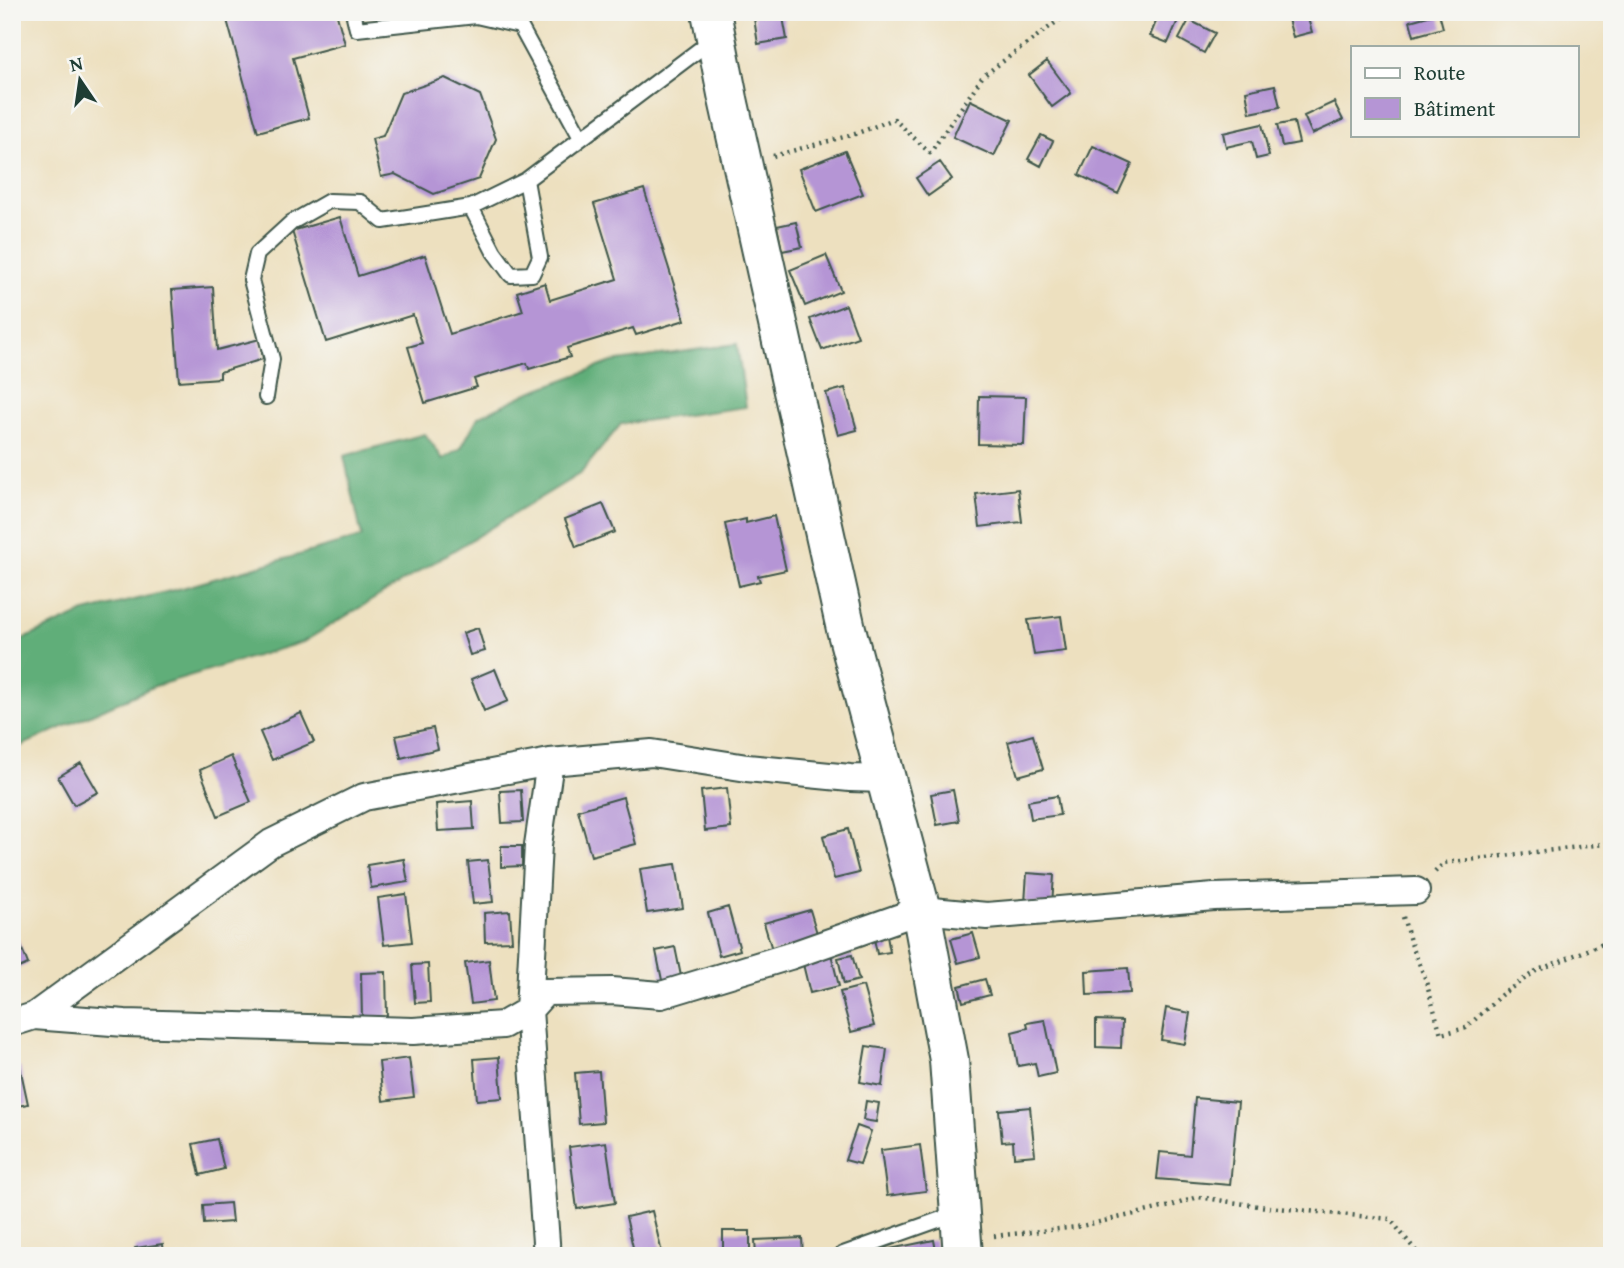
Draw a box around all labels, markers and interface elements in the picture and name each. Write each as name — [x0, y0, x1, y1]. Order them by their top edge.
north arrow — [46, 46, 116, 116]
legend — [1351, 46, 1578, 136]
text: N — [67, 48, 86, 79]
text: Route — [1414, 57, 1466, 88]
text: Bâtiment — [1414, 93, 1496, 124]

